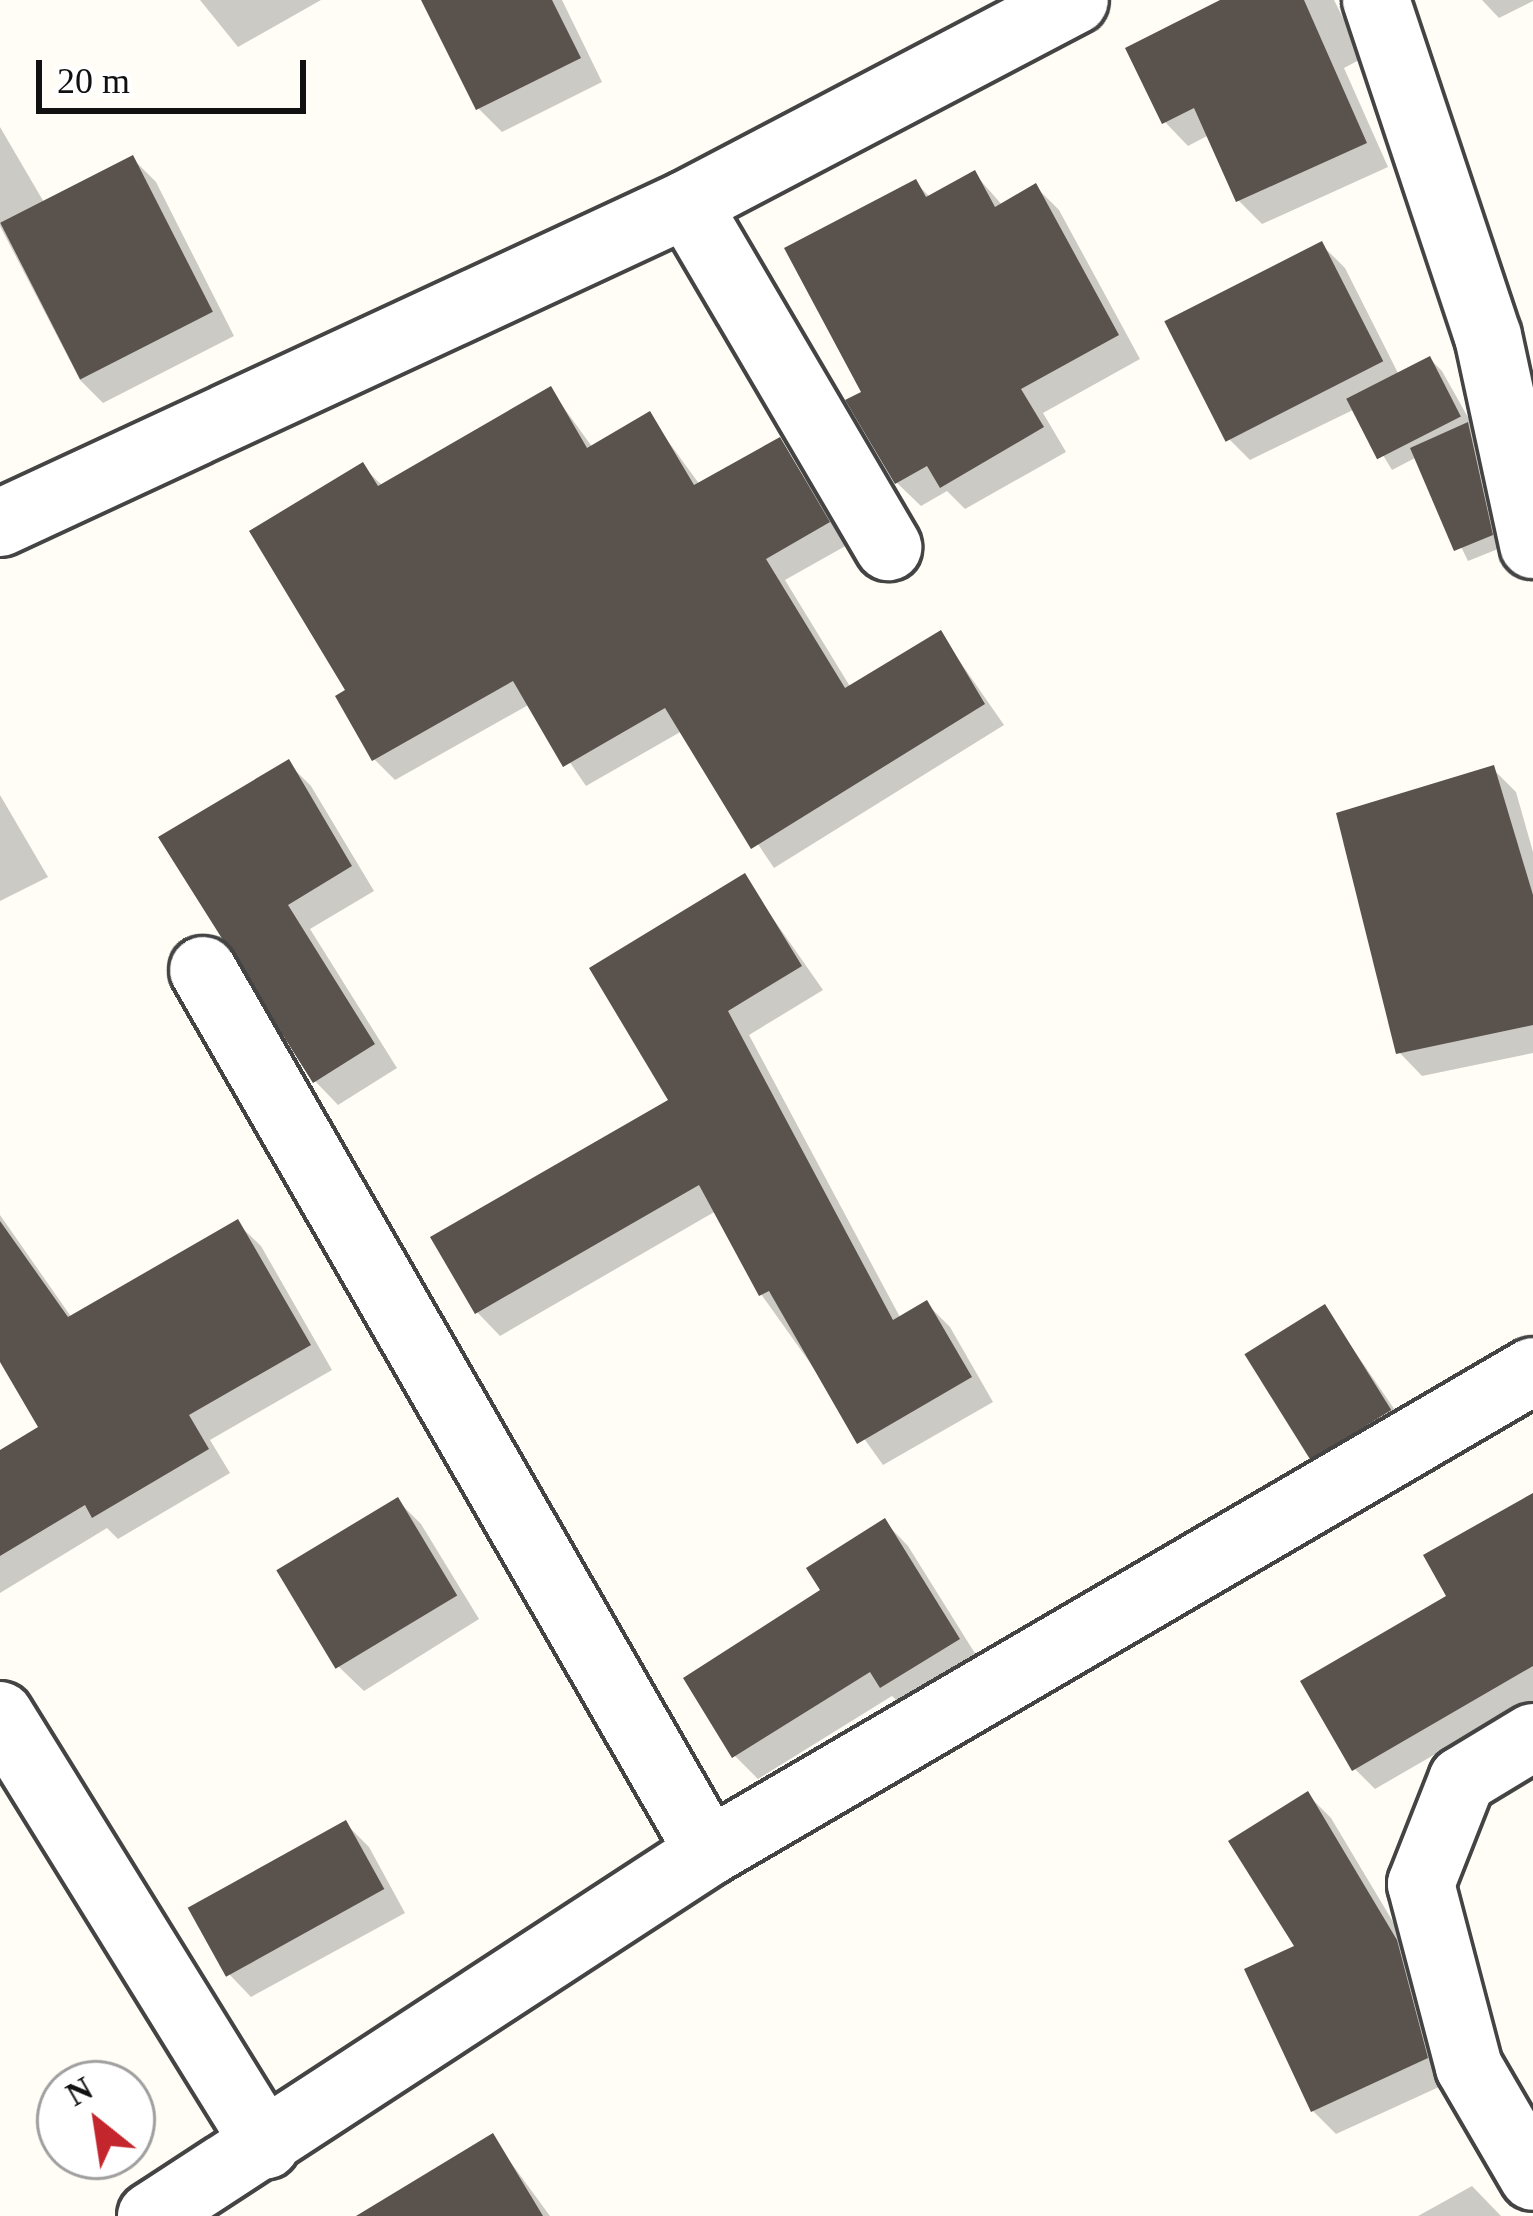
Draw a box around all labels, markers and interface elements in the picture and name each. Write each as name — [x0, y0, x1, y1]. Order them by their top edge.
scale bar — [42, 36, 312, 110]
text: 20 m — [57, 61, 130, 101]
north arrow — [36, 2060, 156, 2180]
text: N — [60, 2070, 99, 2113]

